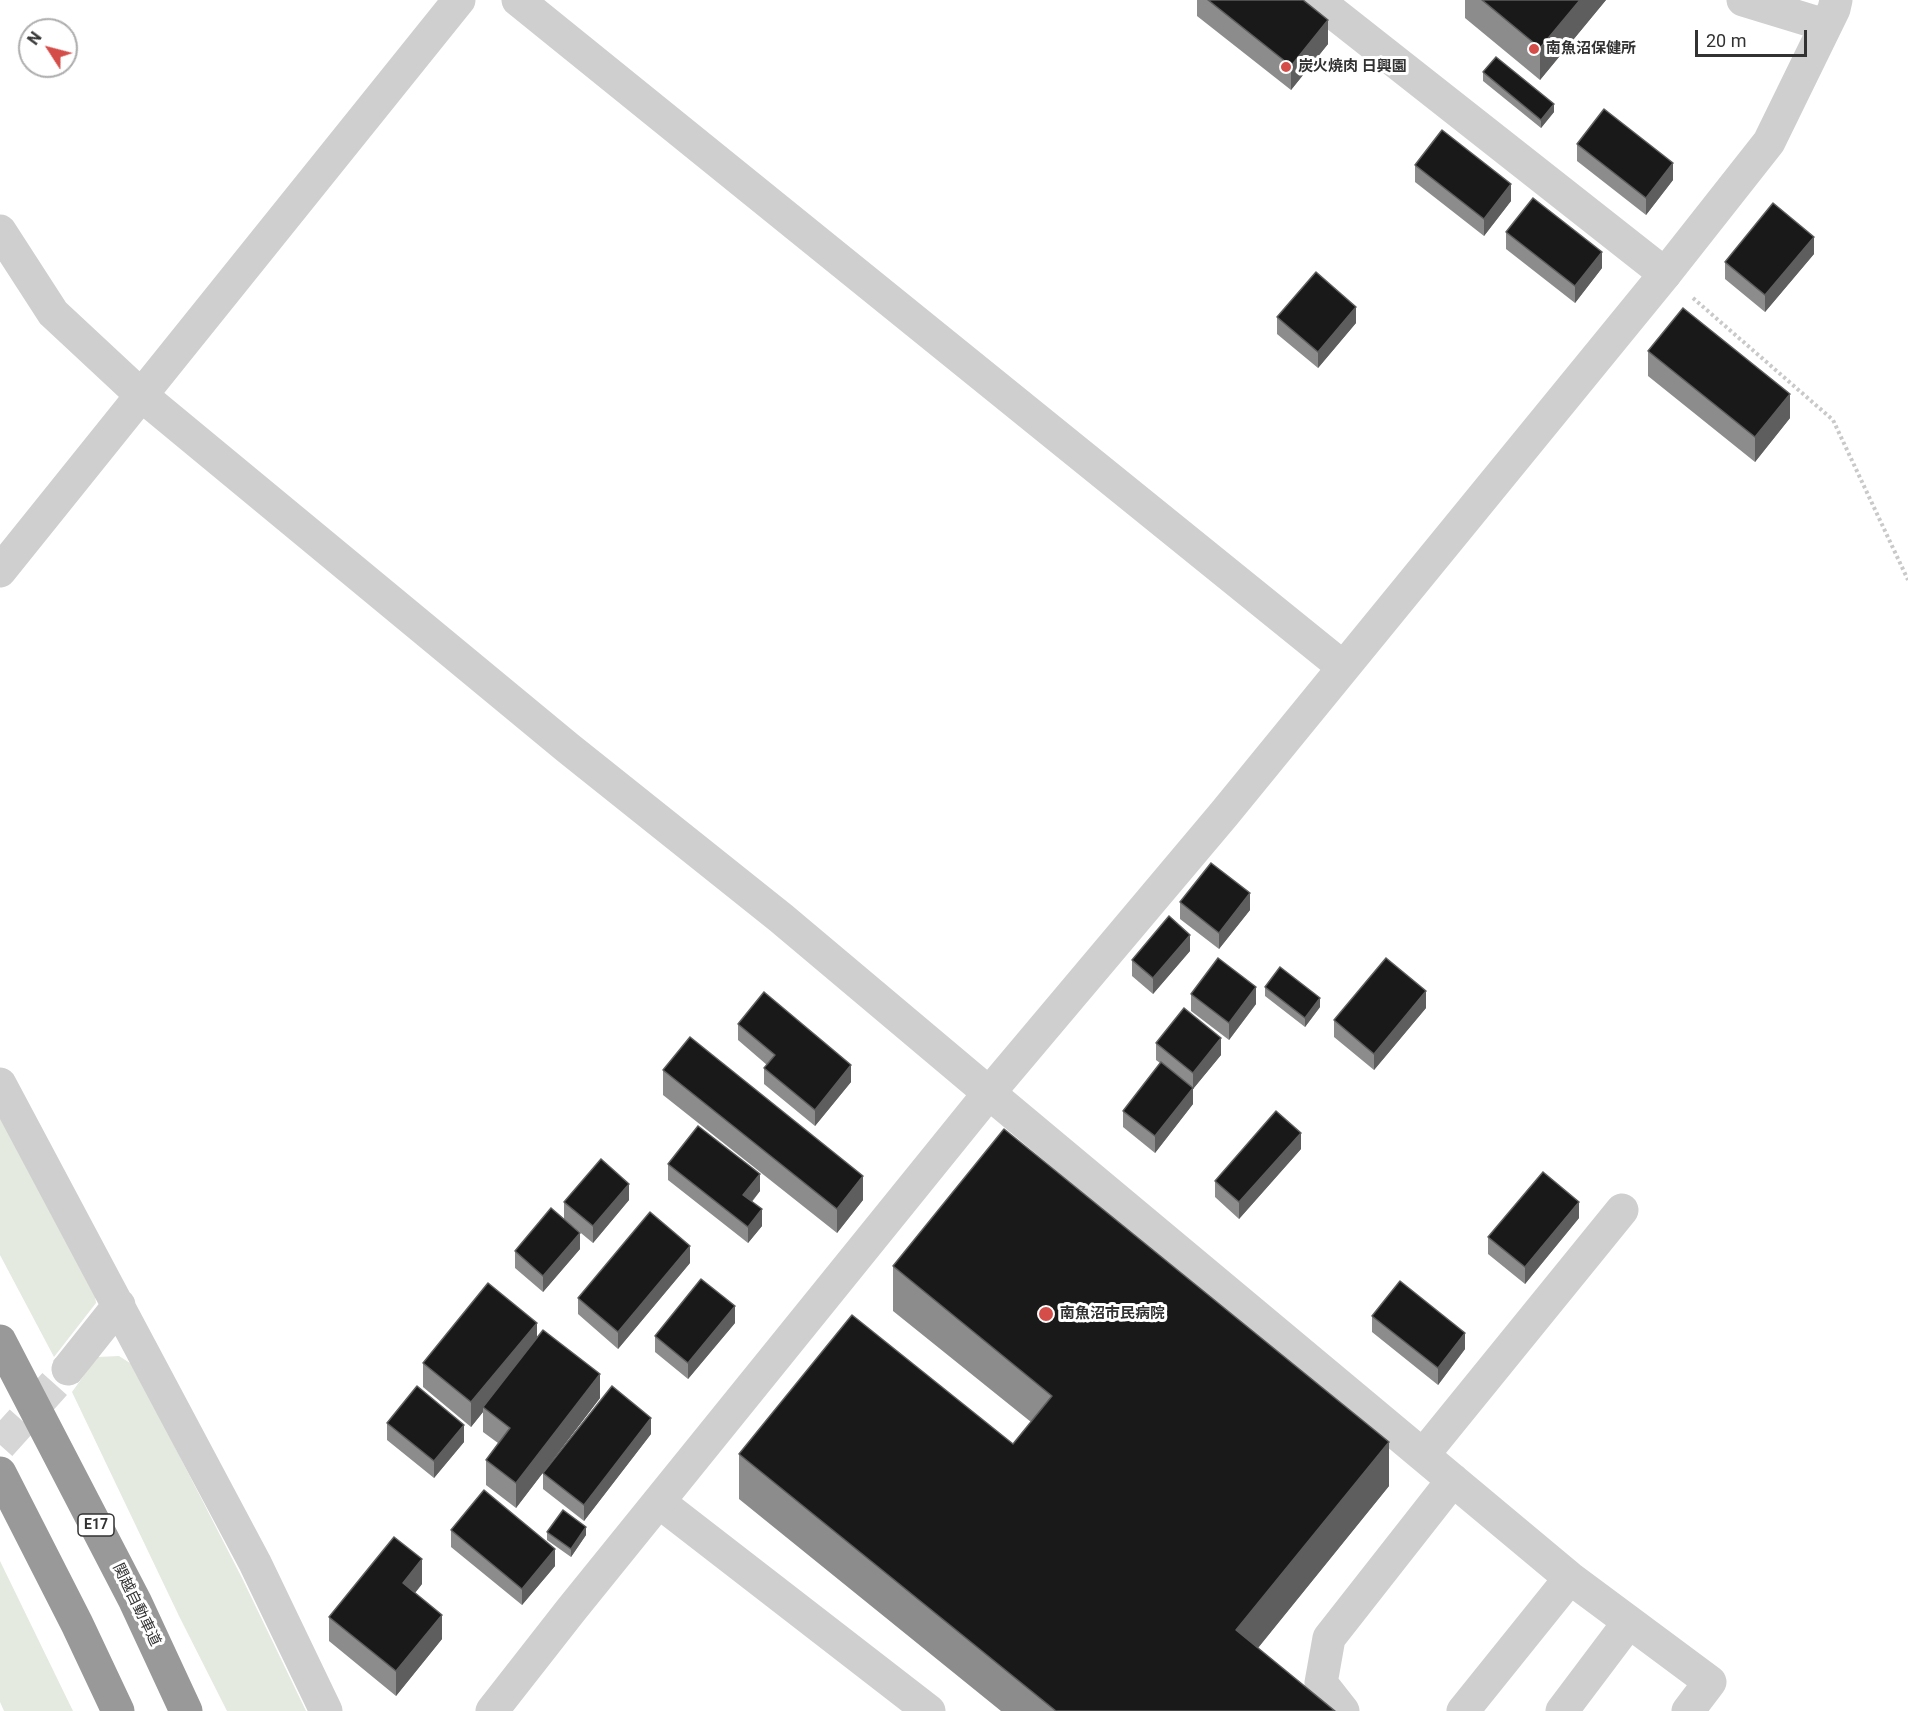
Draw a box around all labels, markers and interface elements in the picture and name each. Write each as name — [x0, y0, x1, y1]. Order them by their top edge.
north arrow — [18, 18, 78, 78]
scale bar — [1698, 18, 1810, 56]
text: N — [24, 28, 46, 48]
text: 20 m — [1706, 30, 1746, 51]
place label: 南魚沼保健所 — [1546, 40, 1636, 58]
marker: 南魚沼保健所 — [1527, 42, 1541, 56]
place label: 炭火焼肉 日興園 — [1298, 58, 1407, 76]
marker: 炭火焼肉 日興園 — [1279, 60, 1293, 74]
marker: 南魚沼市民病院 — [1037, 1305, 1055, 1323]
place label: 南魚沼市民病院 — [1060, 1305, 1165, 1323]
road number: E17 — [78, 1514, 114, 1536]
street label: 関越自動車道 — [108, 1561, 164, 1649]

